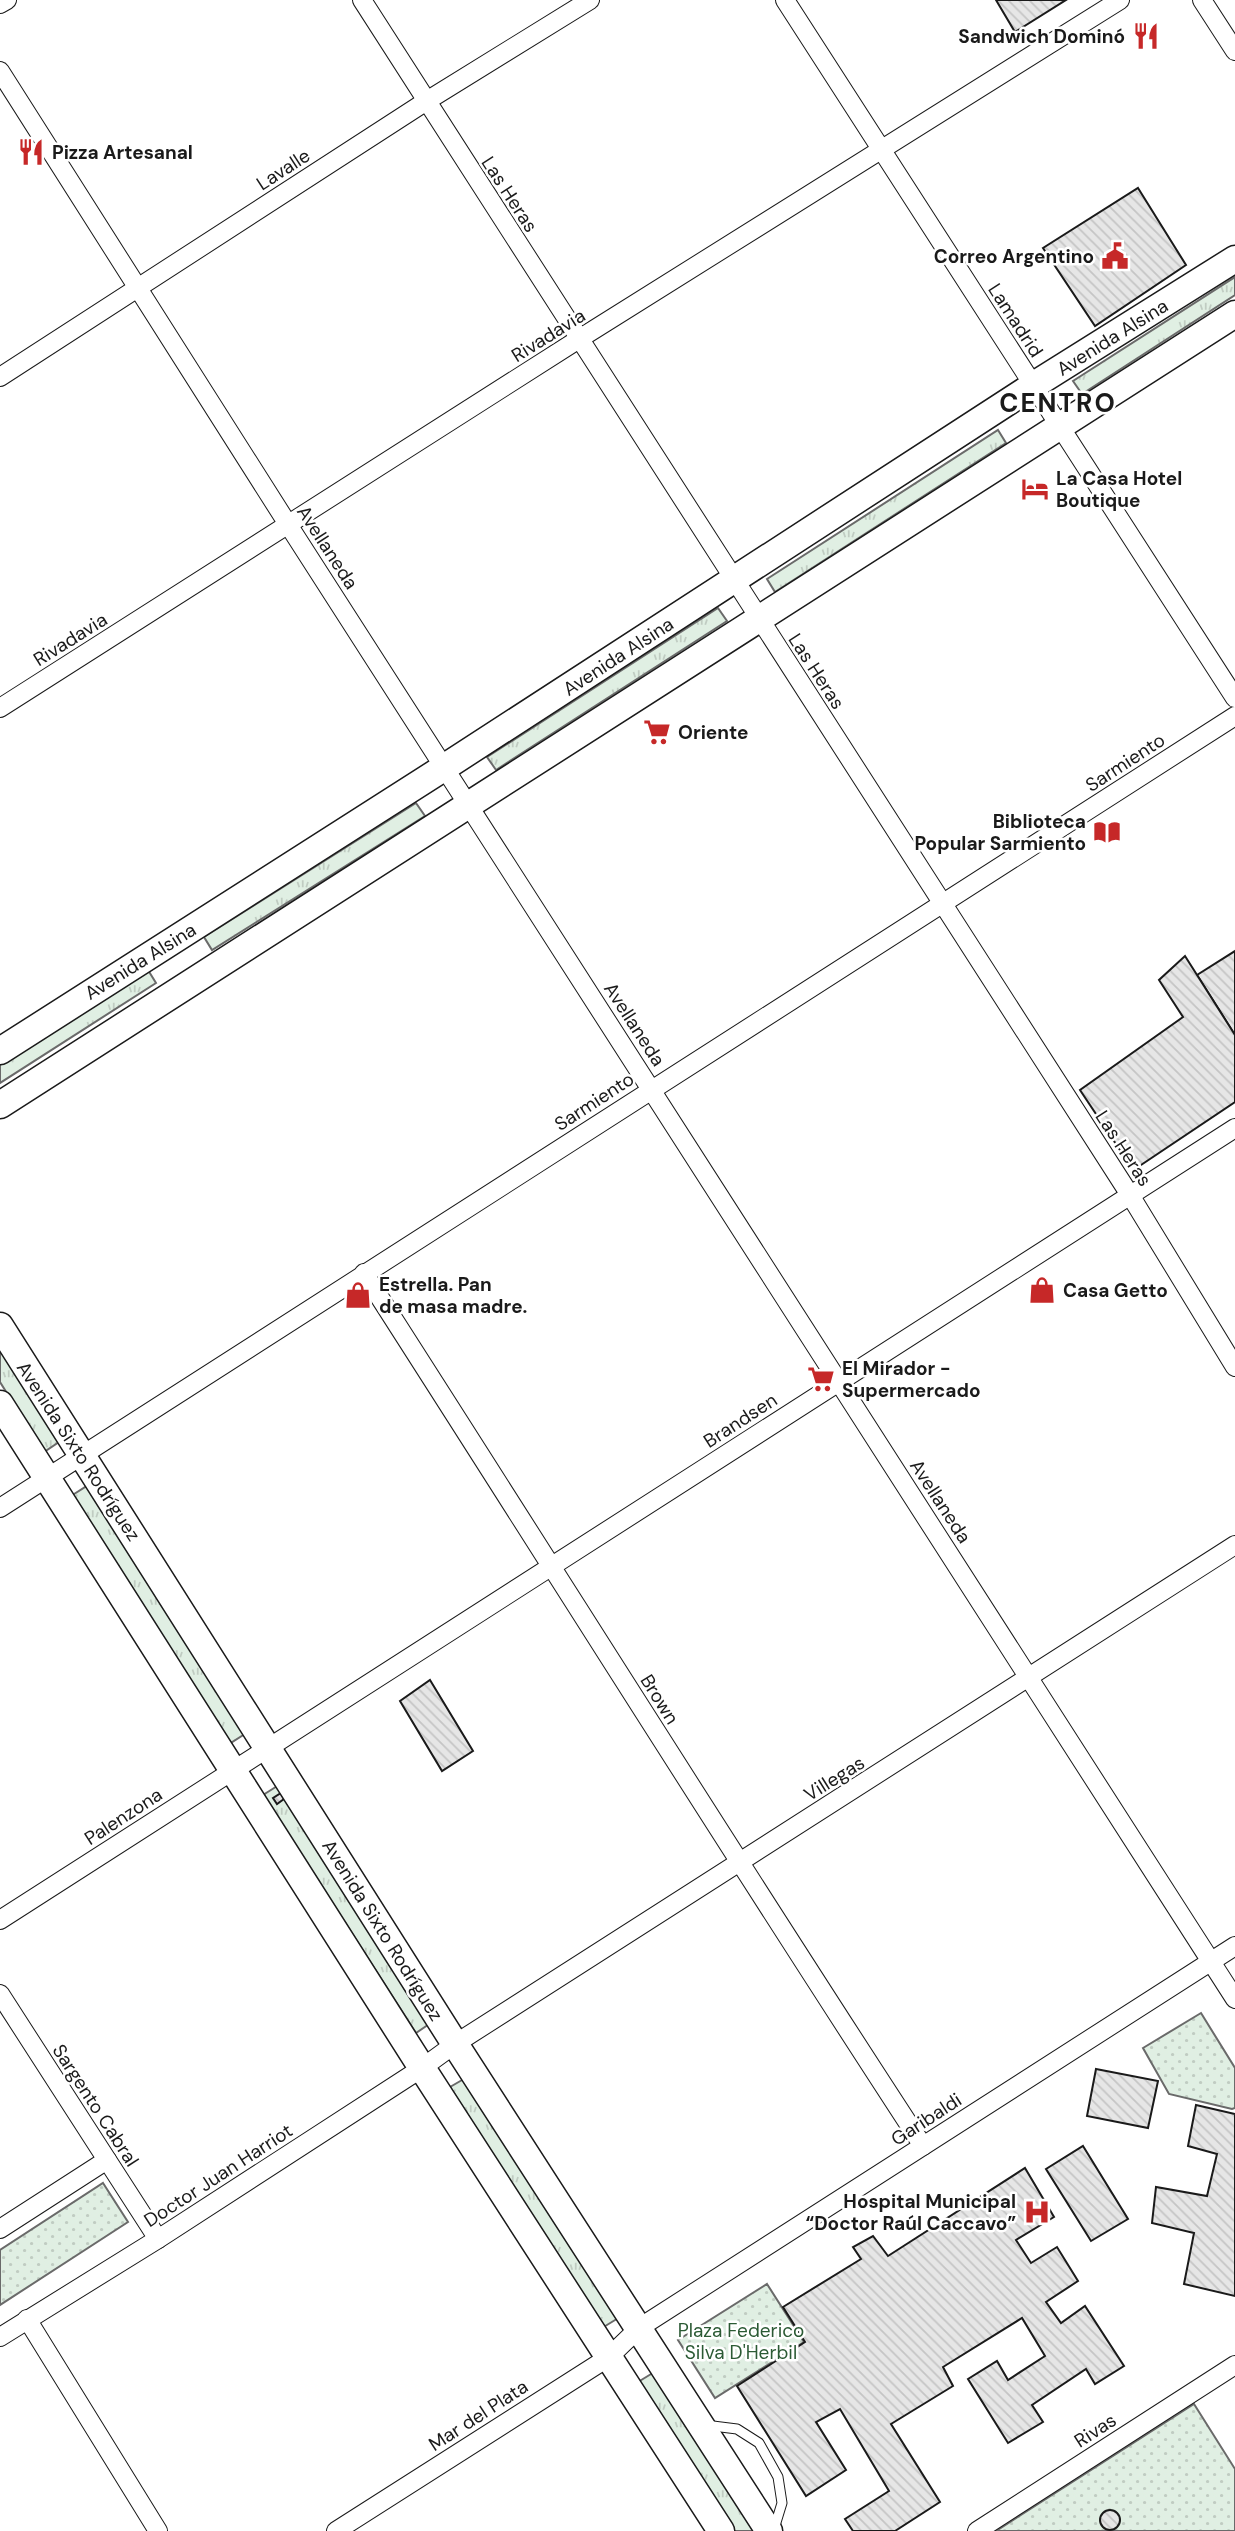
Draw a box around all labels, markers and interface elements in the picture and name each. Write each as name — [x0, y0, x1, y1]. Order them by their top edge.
restaurant icon: Sandwich Dominó — [1131, 21, 1161, 51]
place label: Sandwich Dominó — [958, 24, 1125, 49]
restaurant icon: Pizza Artesanal — [16, 137, 46, 167]
place label: Pizza Artesanal — [52, 140, 193, 165]
street label: Lavalle — [252, 143, 315, 196]
street label: Las Heras — [476, 152, 543, 237]
public building icon: Correo Argentino — [1100, 241, 1130, 271]
place label: Correo Argentino — [934, 244, 1094, 269]
street label: Lamadrid — [982, 279, 1049, 362]
street label: Avenida Alsina — [1052, 293, 1173, 382]
street label: Rivadavia — [507, 303, 590, 368]
district label: CENTRO — [999, 386, 1117, 420]
place label: La Casa Hotel Boutique — [1056, 466, 1182, 513]
hotel icon: La Casa Hotel Boutique — [1020, 474, 1050, 504]
street label: Avellaneda — [291, 501, 364, 594]
street label: Rivadavia — [29, 607, 112, 672]
street label: Avenida Alsina — [558, 611, 678, 701]
street label: Las Heras — [783, 629, 850, 714]
supermarket icon: Oriente — [642, 717, 672, 747]
place label: Oriente — [678, 720, 748, 745]
street label: Sarmiento — [1081, 727, 1170, 797]
place label: Biblioteca Popular Sarmiento — [914, 809, 1086, 856]
library icon: Biblioteca Popular Sarmiento — [1092, 817, 1122, 847]
street label: Avenida Alsina — [80, 917, 201, 1006]
street label: Avellaneda — [598, 978, 671, 1071]
street label: Sarmiento — [550, 1066, 639, 1136]
street label: Las Heras — [1090, 1106, 1157, 1191]
place label: Estrella. Pan de masa madre. — [379, 1272, 527, 1319]
shop icon: Casa Getto — [1027, 1275, 1057, 1305]
place label: Casa Getto — [1063, 1278, 1168, 1303]
shop icon: Estrella. Pan de masa madre. — [343, 1280, 373, 1310]
place label: El Mirador - Supermercado — [842, 1356, 980, 1403]
street label: Avenida Sixto Rodríguez — [11, 1357, 146, 1546]
supermarket icon: El Mirador - Supermercado — [806, 1364, 836, 1394]
street label: Brandsen — [699, 1387, 782, 1453]
street label: Avellaneda — [904, 1455, 977, 1548]
street label: Brown — [635, 1670, 685, 1729]
street label: Villegas — [799, 1750, 869, 1807]
street label: Palenzona — [80, 1782, 167, 1851]
street label: Avenida Sixto Rodríguez — [316, 1835, 449, 2026]
street label: Sargento Cabral — [47, 2039, 144, 2171]
street label: Garibaldi — [886, 2087, 966, 2151]
street label: Doctor Juan Harriot — [139, 2118, 297, 2233]
place label: Hospital Municipal “Doctor Raúl Caccavo” — [806, 2189, 1016, 2236]
hospital icon: Hospital Municipal “Doctor Raúl Caccavo” — [1022, 2197, 1052, 2227]
park label: Plaza Federico Silva D'Herbil — [678, 2318, 804, 2365]
street label: Mar del Plata — [424, 2374, 533, 2457]
street label: Rivas — [1069, 2408, 1121, 2453]

